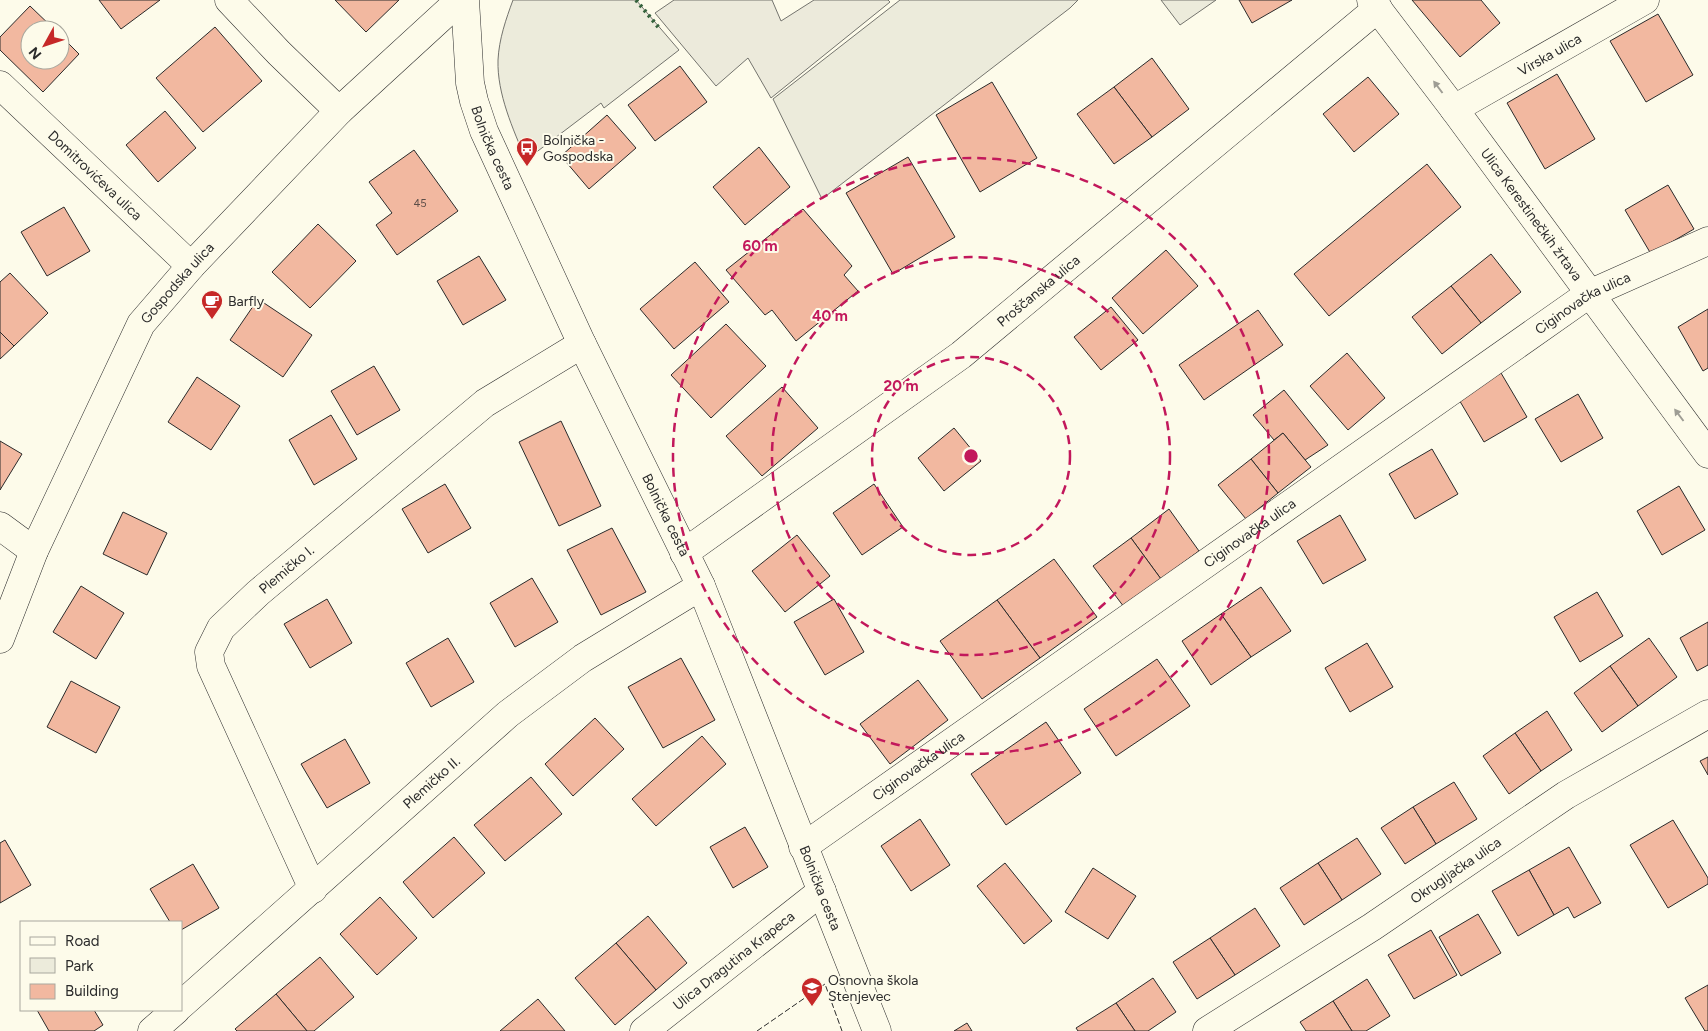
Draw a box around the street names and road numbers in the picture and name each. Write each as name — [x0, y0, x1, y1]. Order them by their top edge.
street label: Virska ulica — [1515, 30, 1584, 79]
street label: Bolnička cesta — [468, 104, 518, 192]
street label: Domitrovićeva ulica — [45, 127, 146, 224]
street label: Ulica Kerestinečkih žrtava — [1477, 145, 1586, 284]
street label: Gospodska ulica — [137, 239, 217, 327]
street label: Proščanska ulica — [993, 251, 1083, 330]
street label: Ciginovačka ulica — [1532, 268, 1633, 338]
street label: Bolnička cesta — [639, 471, 693, 559]
street label: Ciginovačka ulica — [1200, 495, 1299, 571]
street label: Plemičko I. — [255, 541, 317, 597]
street label: Ciginovačka ulica — [869, 728, 968, 804]
street label: Plemičko II. — [399, 753, 463, 812]
street label: Okrugljačka ulica — [1407, 833, 1504, 907]
street label: Bolnička cesta — [796, 843, 845, 933]
street label: Ulica Dragutina Krapeca — [669, 907, 798, 1014]

